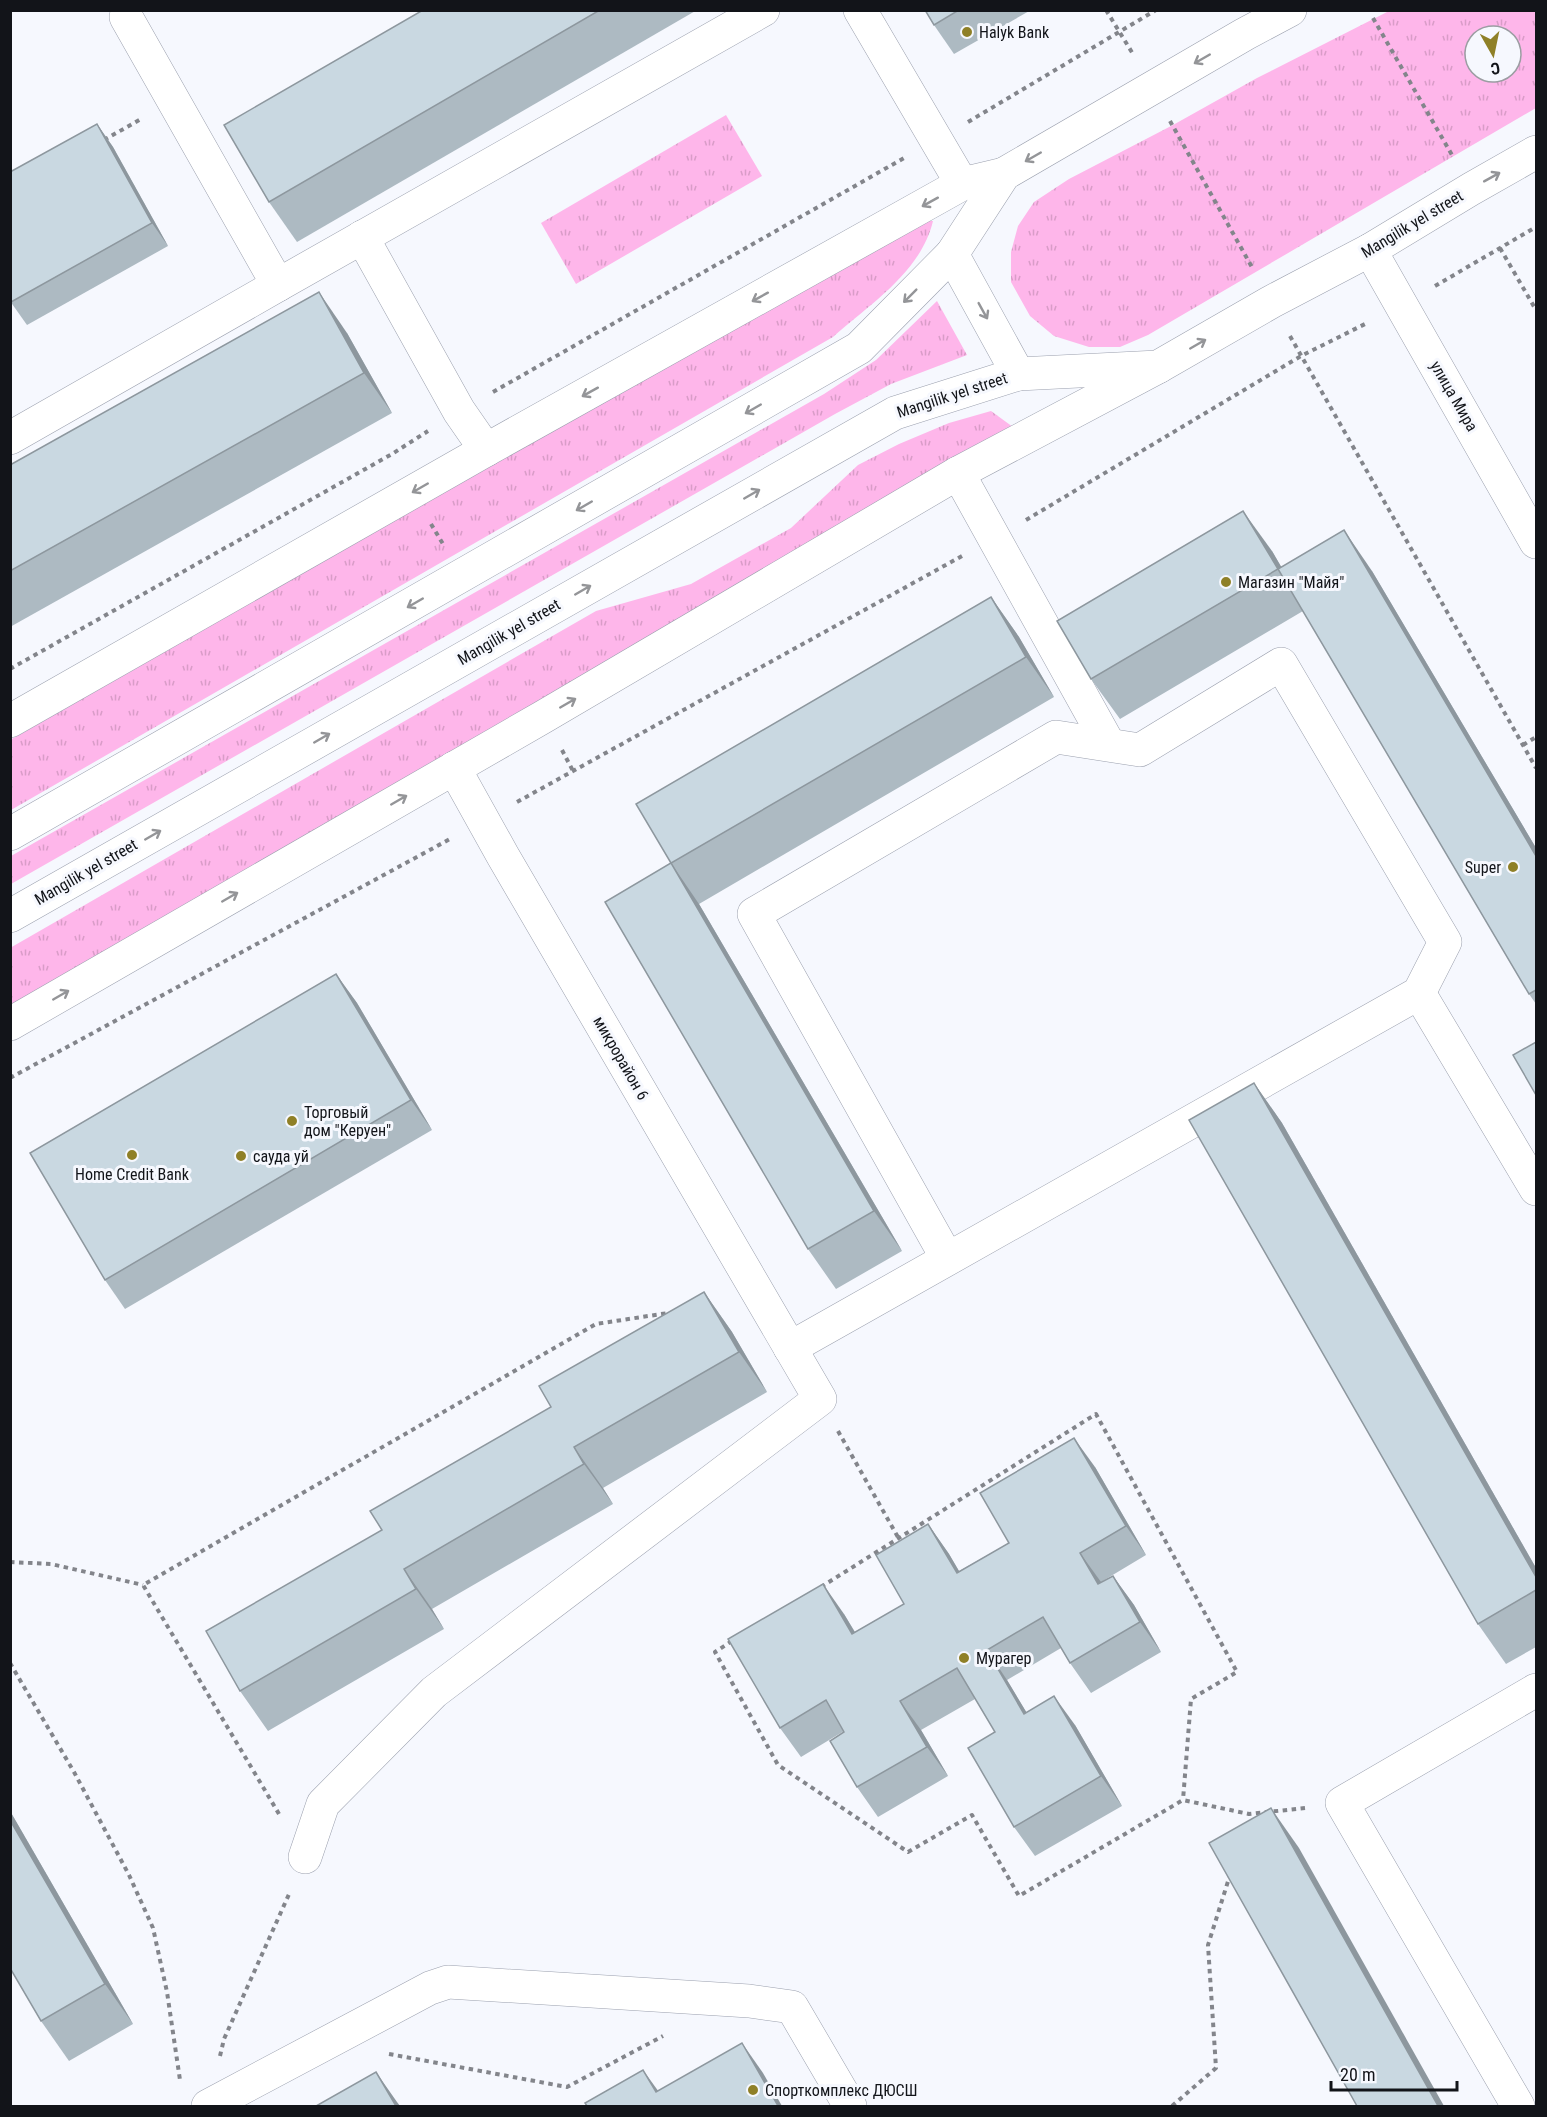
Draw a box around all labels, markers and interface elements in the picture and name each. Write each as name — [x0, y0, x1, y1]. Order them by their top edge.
place label: Halyk Bank — [979, 23, 1050, 42]
north arrow — [1463, 24, 1523, 84]
marker: Halyk Bank — [960, 25, 974, 39]
one-way arrow — [1194, 53, 1211, 65]
text: С — [1489, 58, 1501, 78]
one-way arrow — [1025, 152, 1043, 163]
one-way arrow — [1483, 171, 1500, 183]
street label: Mangilik yel street — [1358, 186, 1466, 262]
one-way arrow — [922, 196, 939, 208]
one-way arrow — [903, 289, 918, 303]
one-way arrow — [752, 291, 769, 303]
one-way arrow — [977, 302, 989, 319]
one-way arrow — [1189, 338, 1206, 350]
street label: улица Мира — [1426, 357, 1482, 435]
street label: Mangilik yel street — [894, 368, 1010, 422]
one-way arrow — [581, 387, 599, 398]
one-way arrow — [745, 403, 762, 415]
one-way arrow — [412, 482, 429, 494]
one-way arrow — [744, 487, 761, 499]
one-way arrow — [576, 500, 593, 512]
place label: Магазин "Майя" — [1238, 573, 1344, 592]
marker: Магазин "Майя" — [1219, 575, 1233, 589]
one-way arrow — [574, 584, 591, 596]
street label: Mangilik yel street — [454, 595, 564, 669]
one-way arrow — [407, 597, 424, 609]
one-way arrow — [559, 696, 576, 708]
one-way arrow — [313, 732, 330, 744]
one-way arrow — [390, 793, 407, 805]
one-way arrow — [143, 829, 161, 840]
street label: Mangilik yel street — [31, 835, 141, 909]
place label: Super — [1465, 858, 1501, 877]
marker: Super — [1506, 860, 1520, 874]
one-way arrow — [221, 891, 238, 903]
one-way arrow — [52, 988, 69, 1000]
street label: микрорайон 6 — [589, 1013, 653, 1103]
place label: Торговый дом "Керуен" — [304, 1103, 391, 1140]
marker: Торговый дом "Керуен" — [285, 1114, 299, 1128]
place label: сауда уй — [253, 1147, 309, 1166]
marker: Home Credit Bank — [125, 1148, 139, 1162]
marker: сауда уй — [234, 1149, 248, 1163]
place label: Home Credit Bank — [75, 1165, 190, 1184]
place label: Мурагер — [976, 1649, 1032, 1668]
marker: Мурагер — [957, 1651, 971, 1665]
scale bar — [1331, 2054, 1457, 2092]
text: 20 m — [1340, 2064, 1375, 2085]
place label: Спорткомплекс ДЮСШ — [765, 2081, 918, 2100]
marker: Спорткомплекс ДЮСШ — [746, 2083, 760, 2097]

